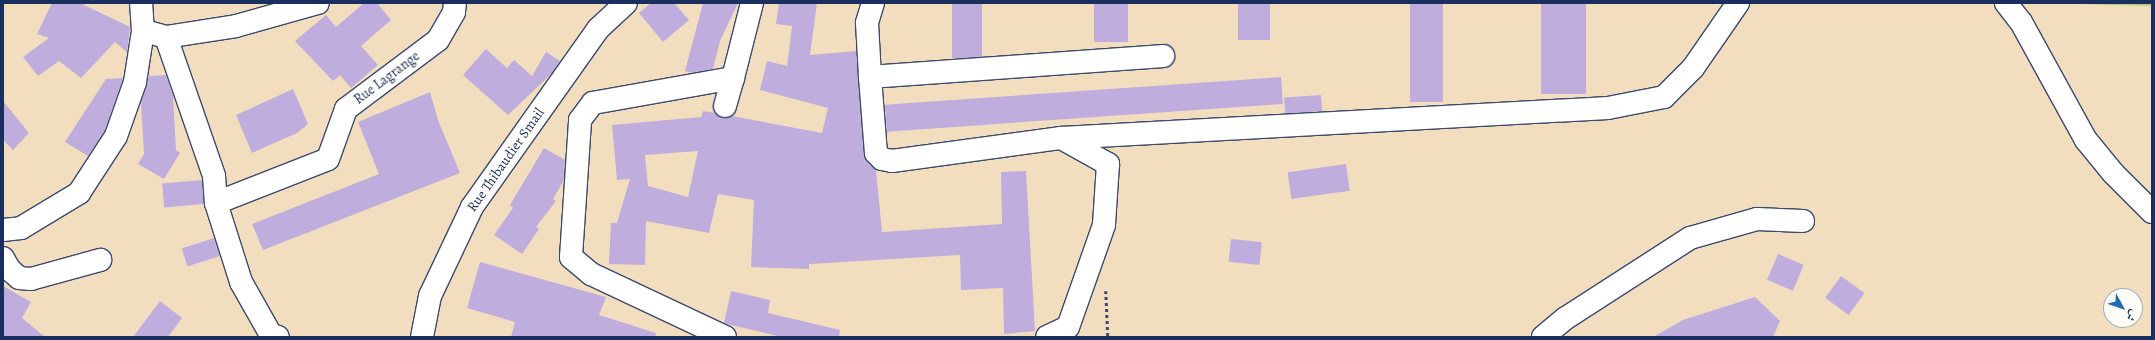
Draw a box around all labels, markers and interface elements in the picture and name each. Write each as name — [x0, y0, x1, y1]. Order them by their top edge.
street label: Rue Lagrange — [351, 48, 423, 108]
street label: Rue Thibaudier Smail — [464, 105, 548, 215]
north arrow — [2103, 288, 2143, 328]
text: ش — [2123, 306, 2141, 324]

